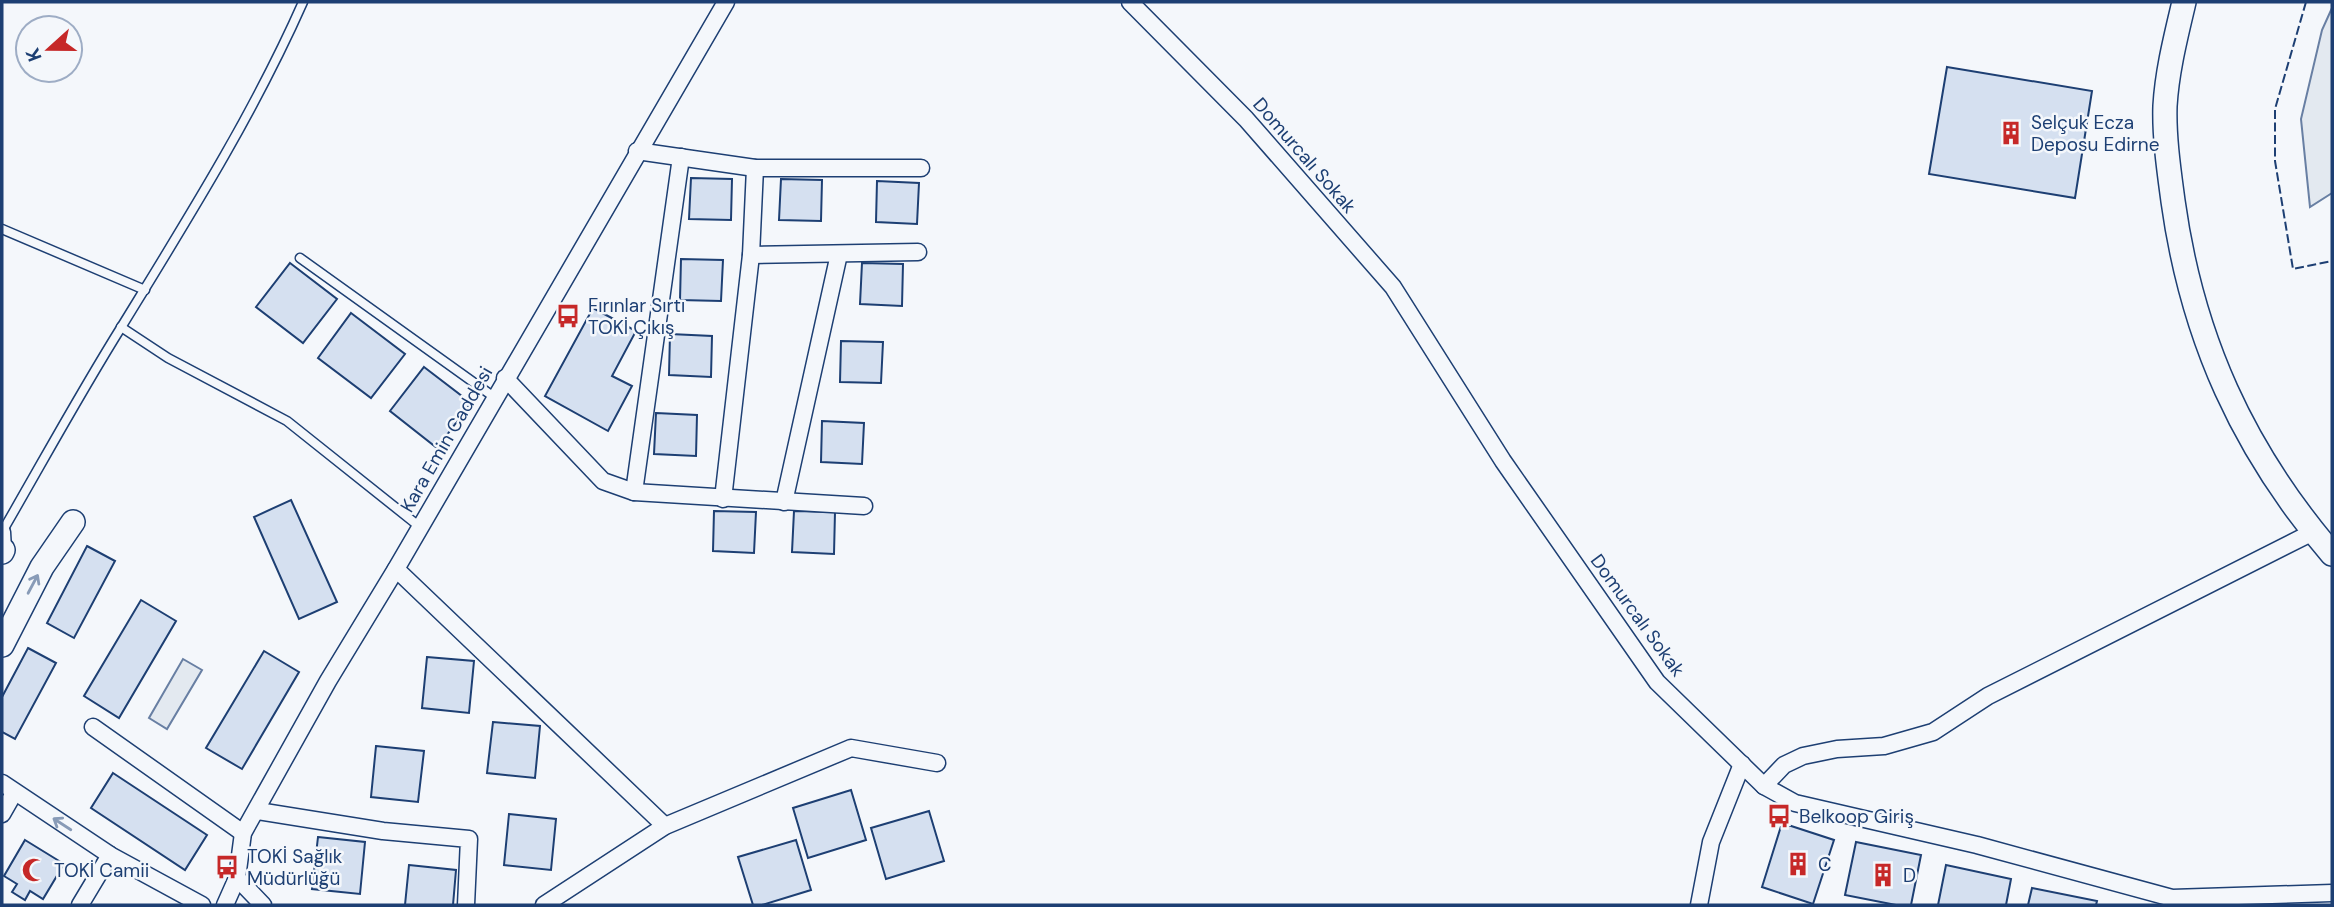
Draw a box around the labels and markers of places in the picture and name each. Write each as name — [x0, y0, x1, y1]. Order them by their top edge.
place label: Selçuk Ecza Deposu Edirne — [2031, 110, 2159, 157]
building icon: Selçuk Ecza Deposu Edirne — [1997, 119, 2025, 147]
place label: Fırınlar Sırtı TOKİ Çıkış — [588, 293, 685, 340]
bus stop icon: Fırınlar Sırtı TOKİ Çıkış — [554, 302, 582, 330]
bus stop icon: Belkoop Giriş — [1765, 802, 1793, 830]
place label: Belkoop Giriş — [1799, 804, 1914, 829]
place label: TOKİ Sağlık Müdürlüğü — [247, 844, 343, 891]
building icon: C — [1784, 850, 1812, 878]
place label: C — [1818, 852, 1832, 877]
bus stop icon: TOKİ Sağlık Müdürlüğü — [213, 853, 241, 881]
mosque icon: TOKİ Camii — [20, 856, 48, 884]
place label: TOKİ Camii — [54, 858, 149, 883]
building icon: D — [1869, 861, 1897, 889]
place label: D — [1903, 863, 1916, 888]

